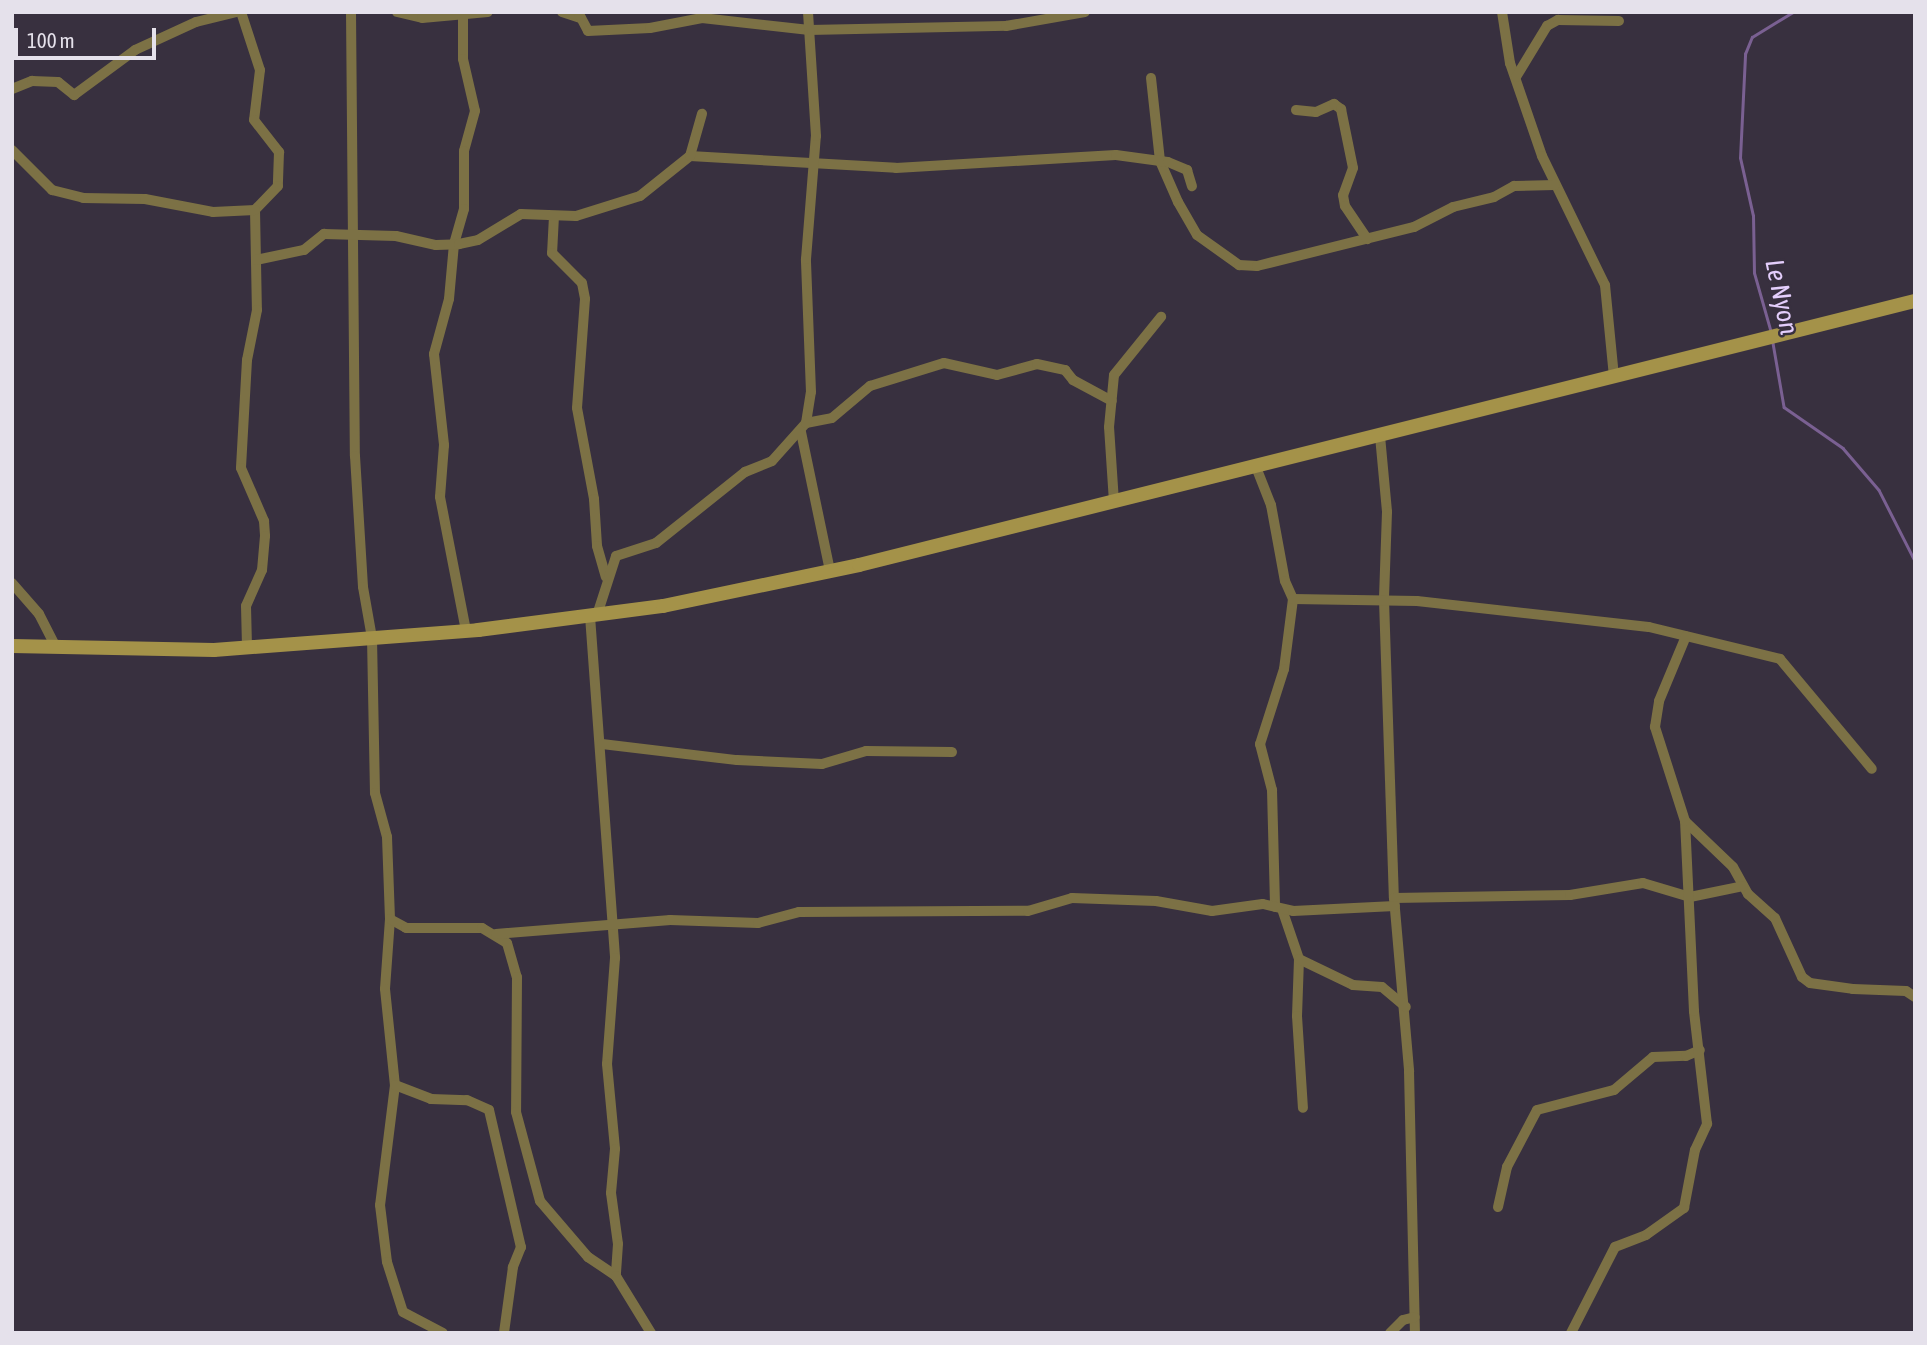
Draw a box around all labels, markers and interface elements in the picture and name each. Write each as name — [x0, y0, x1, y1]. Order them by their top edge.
scale bar — [18, 14, 159, 58]
text: 100 m — [27, 28, 75, 52]
water label: Le Nyon — [1758, 257, 1804, 337]

